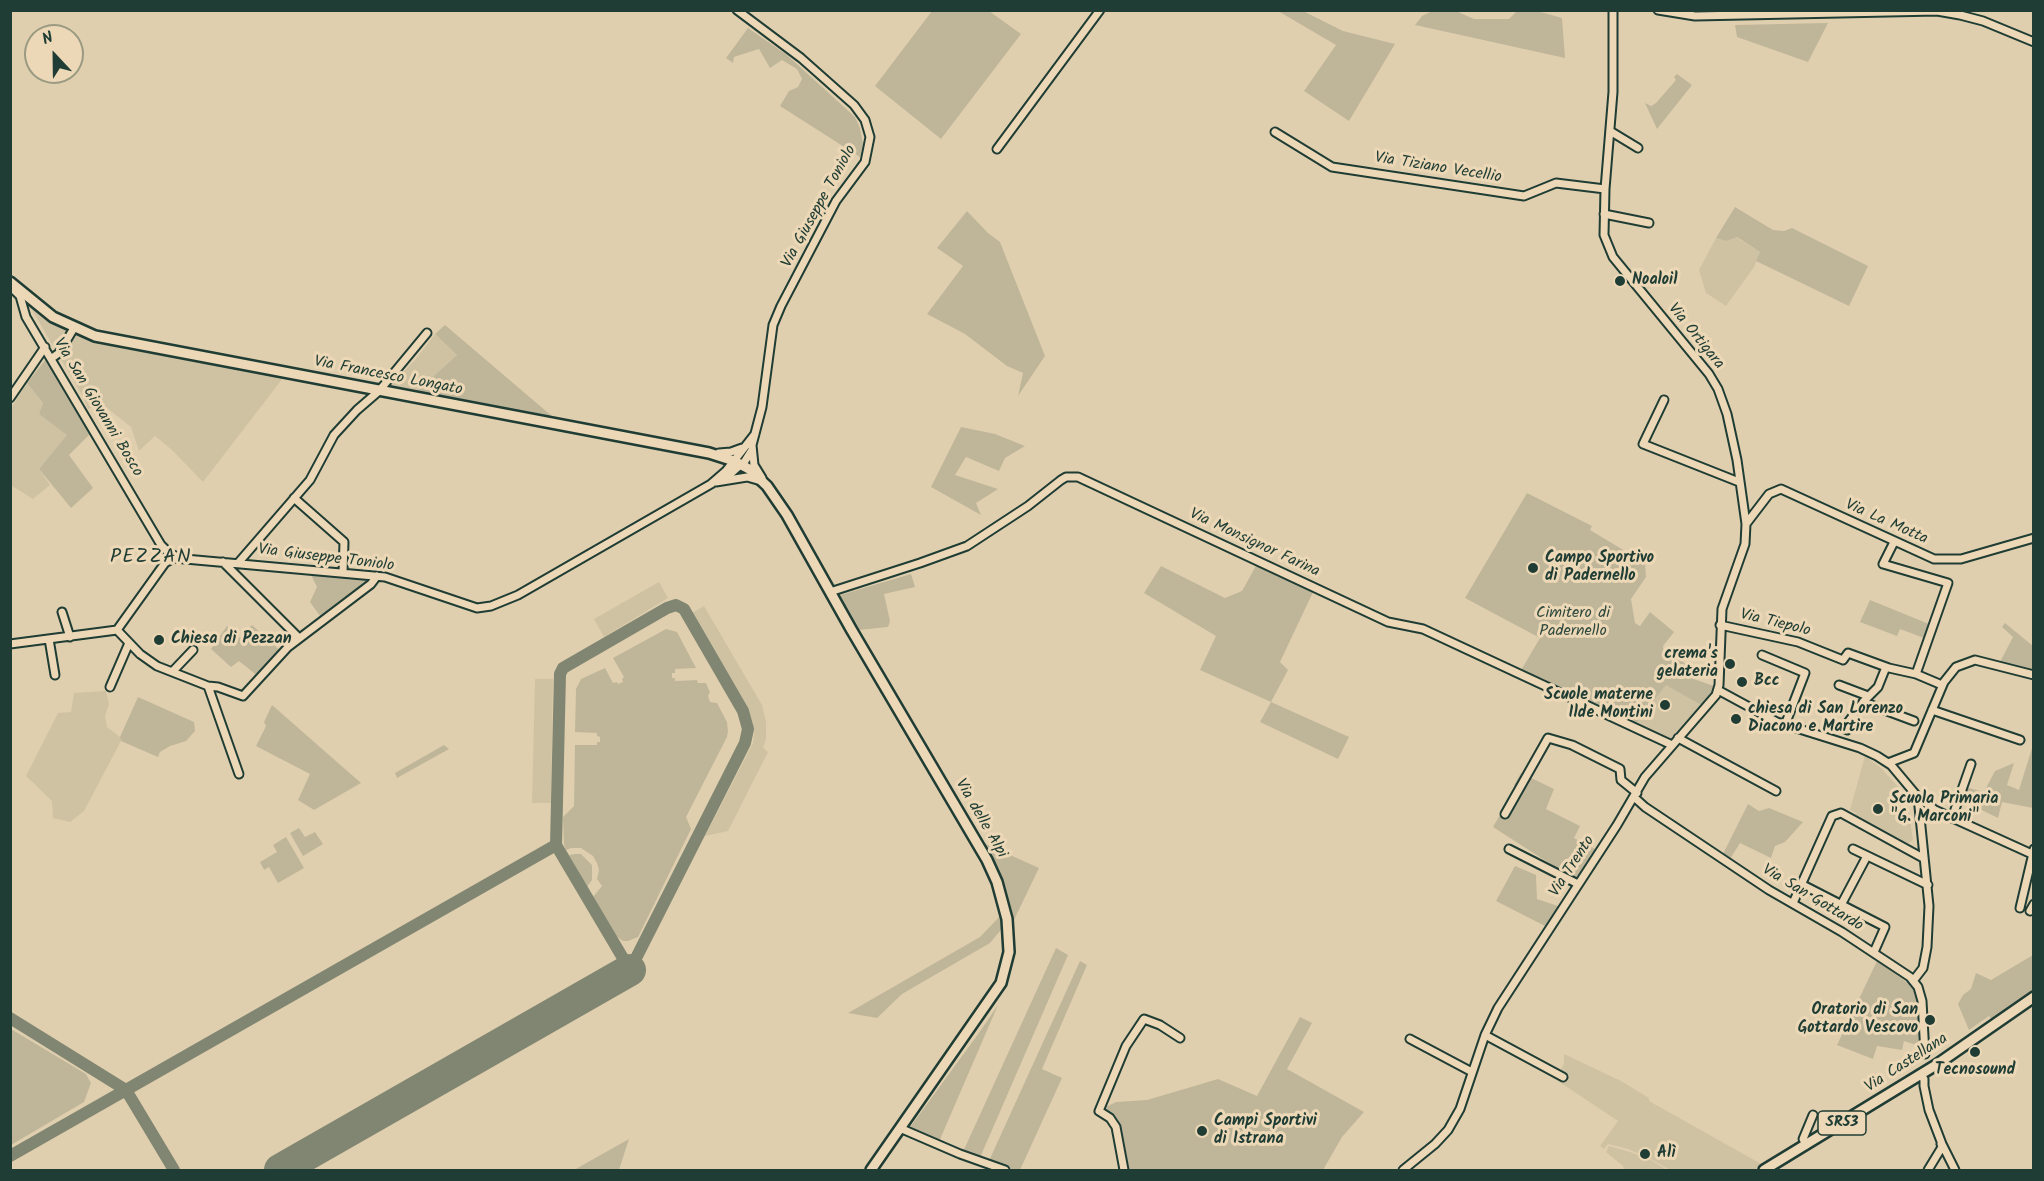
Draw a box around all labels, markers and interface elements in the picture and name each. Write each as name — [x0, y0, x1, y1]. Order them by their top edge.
north arrow — [24, 24, 84, 84]
text: N — [38, 25, 57, 52]
street label: Via Giuseppe Toniolo — [778, 142, 862, 272]
street label: Via Tiziano Vecellio — [1373, 150, 1503, 188]
place label: Noaloil — [1632, 271, 1678, 291]
marker: Noaloil — [1613, 274, 1627, 288]
street label: Via Ortigara — [1663, 300, 1727, 374]
street label: Via San Giovanni Bosco — [48, 335, 146, 481]
street label: Via Francesco Longato — [312, 353, 464, 401]
street label: Via La Motta — [1842, 496, 1930, 550]
street label: Via Monsignor Farina — [1186, 505, 1322, 583]
street label: Via Giuseppe Toniolo — [257, 541, 395, 577]
district label: PEZZAN — [110, 547, 192, 571]
place label: Campo Sportivo di Padernello — [1545, 549, 1654, 587]
marker: Campo Sportivo di Padernello — [1526, 561, 1540, 575]
park label: Cimitero di Padernello — [1536, 604, 1610, 642]
street label: Via Tiepolo — [1738, 606, 1812, 642]
place label: Chiesa di Pezzan — [171, 630, 292, 650]
marker: Chiesa di Pezzan — [152, 633, 166, 647]
place label: crema's gelateria — [1657, 645, 1718, 683]
marker: crema's gelateria — [1723, 657, 1737, 671]
place label: Bcc — [1754, 672, 1780, 692]
marker: Bcc — [1735, 675, 1749, 689]
place label: Scuole materne Ilde Montini — [1544, 686, 1653, 724]
marker: Scuole materne Ilde Montini — [1658, 698, 1672, 712]
place label: chiesa di San Lorenzo Diacono e Martire — [1748, 700, 1903, 738]
marker: chiesa di San Lorenzo Diacono e Martire — [1729, 712, 1743, 726]
street label: Via delle Alpi — [950, 776, 1010, 862]
place label: Scuola Primaria "G. Marconi" — [1890, 790, 1998, 828]
marker: Scuola Primaria "G. Marconi" — [1871, 802, 1885, 816]
street label: Via Trento — [1546, 833, 1600, 901]
street label: Via San Gottardo — [1758, 861, 1866, 937]
place label: Oratorio di San Gottardo Vescovo — [1798, 1001, 1918, 1039]
marker: Oratorio di San Gottardo Vescovo — [1923, 1013, 1937, 1027]
street label: Via Castellana — [1862, 1030, 1952, 1098]
marker: Tecnosound — [1968, 1045, 1982, 1059]
place label: Tecnosound — [1935, 1061, 2015, 1081]
road number: SR53 — [1818, 1111, 1866, 1135]
place label: Campi Sportivi di Istrana — [1214, 1112, 1317, 1150]
marker: Campi Sportivi di Istrana — [1195, 1124, 1209, 1138]
place label: Alì — [1657, 1144, 1675, 1164]
marker: Alì — [1638, 1147, 1652, 1161]

